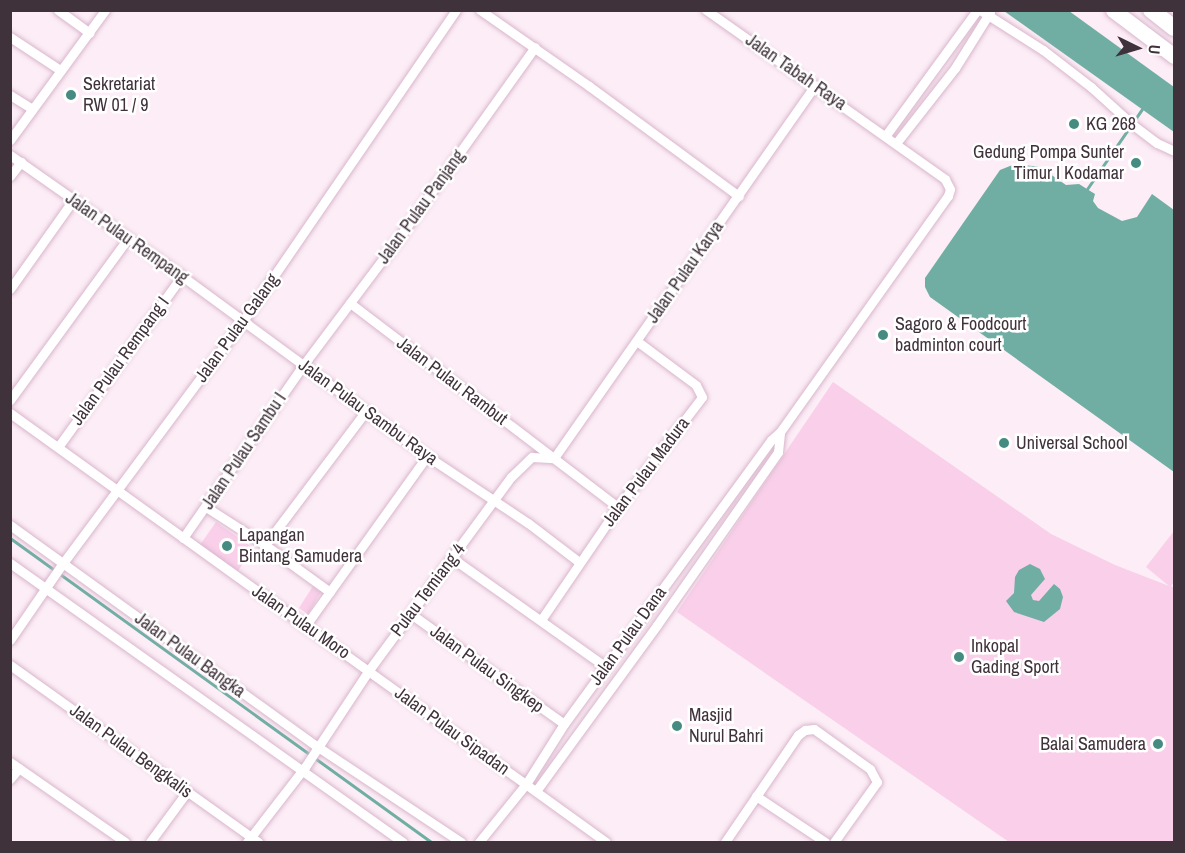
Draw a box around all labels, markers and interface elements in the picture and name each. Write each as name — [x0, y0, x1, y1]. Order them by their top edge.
north arrow — [1107, 18, 1167, 78]
street label: Jalan Tabah Raya — [741, 29, 851, 115]
text: U — [1144, 44, 1166, 55]
place label: Sekretariat RW 01 / 9 — [83, 74, 155, 116]
marker: Sekretariat RW 01 / 9 — [64, 88, 78, 102]
place label: KG 268 — [1086, 113, 1136, 135]
marker: KG 268 — [1067, 117, 1081, 131]
place label: Gedung Pompa Sunter Timur I Kodamar — [973, 142, 1124, 184]
street label: Jalan Pulau Panjang — [372, 146, 470, 268]
marker: Gedung Pompa Sunter Timur I Kodamar — [1129, 156, 1143, 170]
street label: Jalan Pulau Rempang — [61, 188, 193, 288]
street label: Jalan Pulau Karya — [642, 217, 728, 327]
street label: Jalan Pulau Galang — [190, 270, 284, 386]
street label: Jalan Pulau Rempang I — [66, 293, 174, 429]
place label: Sagoro & Foodcourt badminton court — [895, 314, 1026, 356]
marker: Sagoro & Foodcourt badminton court — [876, 328, 890, 342]
street label: Jalan Pulau Rambut — [392, 332, 512, 430]
street label: Jalan Pulau Sambu Raya — [294, 354, 442, 470]
street label: Jalan Pulau Sambu I — [197, 389, 291, 513]
street label: Jalan Pulau Madura — [598, 413, 694, 531]
place label: Universal School — [1016, 432, 1128, 454]
marker: Universal School — [997, 436, 1011, 450]
place label: Lapangan Bintang Samudera — [239, 525, 362, 568]
marker: Lapangan Bintang Samudera — [220, 539, 234, 553]
street label: Pulau Temiang 4 — [386, 539, 470, 641]
street label: Jalan Pulau Moro — [248, 580, 354, 664]
street label: Jalan Pulau Dana — [585, 583, 671, 689]
street label: Jalan Pulau Bangka — [131, 608, 249, 702]
street label: Jalan Pulau Singkep — [426, 620, 548, 718]
place label: Inkopal Gading Sport — [971, 636, 1059, 678]
marker: Inkopal Gading Sport — [952, 650, 966, 664]
street label: Jalan Pulau Sipadan — [391, 682, 513, 780]
street label: Jalan Pulau Bengkalis — [66, 699, 196, 803]
place label: Masjid Nurul Bahri — [689, 705, 764, 748]
marker: Masjid Nurul Bahri — [670, 719, 684, 733]
place label: Balai Samudera — [1040, 733, 1146, 755]
marker: Balai Samudera — [1151, 737, 1165, 751]

